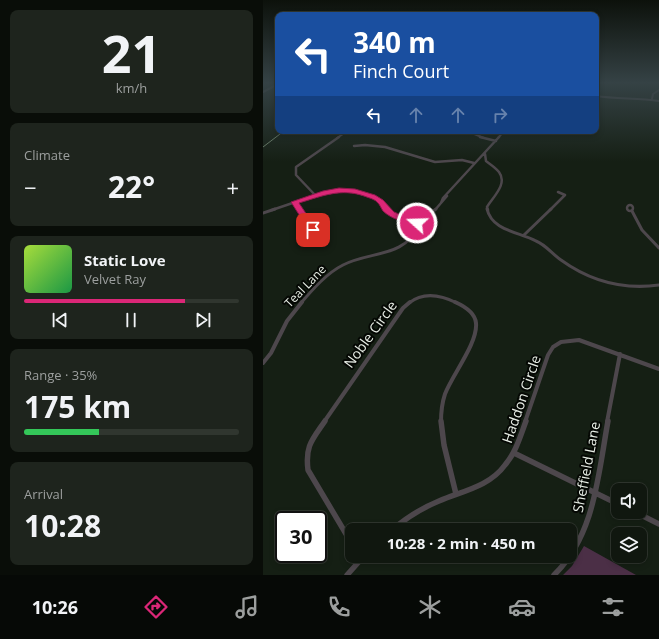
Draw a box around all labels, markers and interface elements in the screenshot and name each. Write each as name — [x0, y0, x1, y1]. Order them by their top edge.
text: 21 — [102, 17, 161, 88]
text: 340 m — [353, 23, 436, 61]
icon: left — [287, 28, 339, 80]
text: Finch Court — [353, 59, 449, 83]
text: km/h — [116, 79, 147, 97]
icon: left — [363, 104, 385, 126]
icon: ahead — [405, 104, 427, 126]
icon: ahead — [447, 104, 469, 126]
icon: right — [489, 104, 511, 126]
text: Climate — [24, 146, 70, 164]
text: 22° — [108, 166, 155, 207]
text: − — [24, 172, 37, 202]
text: + — [226, 172, 239, 202]
position arrow — [396, 202, 438, 244]
pin — [296, 213, 330, 247]
icon: arrive — [302, 219, 324, 241]
text: Static Love — [84, 250, 166, 270]
street label: Teal Lane — [280, 261, 330, 311]
text: Velvet Ray — [84, 270, 146, 288]
street label: Noble Circle — [339, 296, 401, 371]
icon: previous — [49, 309, 71, 331]
icon: pause — [120, 309, 142, 331]
icon: next — [192, 309, 214, 331]
street label: Haddon Circle — [497, 352, 545, 446]
text: Range · 35% — [24, 366, 97, 384]
text: 175 km — [24, 386, 131, 427]
street label: Sheffield Lane — [568, 420, 604, 514]
map controls — [611, 483, 647, 563]
button: sound — [611, 483, 647, 519]
text: Arrival — [24, 485, 63, 503]
text: 10:28 — [24, 505, 101, 546]
speed limit sign: 30 — [275, 511, 327, 563]
button: layers — [611, 527, 647, 563]
text: 10:28 · 2 min · 450 m — [387, 533, 535, 553]
icon: directions — [142, 593, 170, 621]
icon: music — [233, 593, 261, 621]
icon: phone — [325, 593, 353, 621]
icon: climate — [416, 593, 444, 621]
icon: car — [508, 593, 536, 621]
icon: filters — [599, 593, 627, 621]
text: 10:26 — [32, 595, 78, 619]

